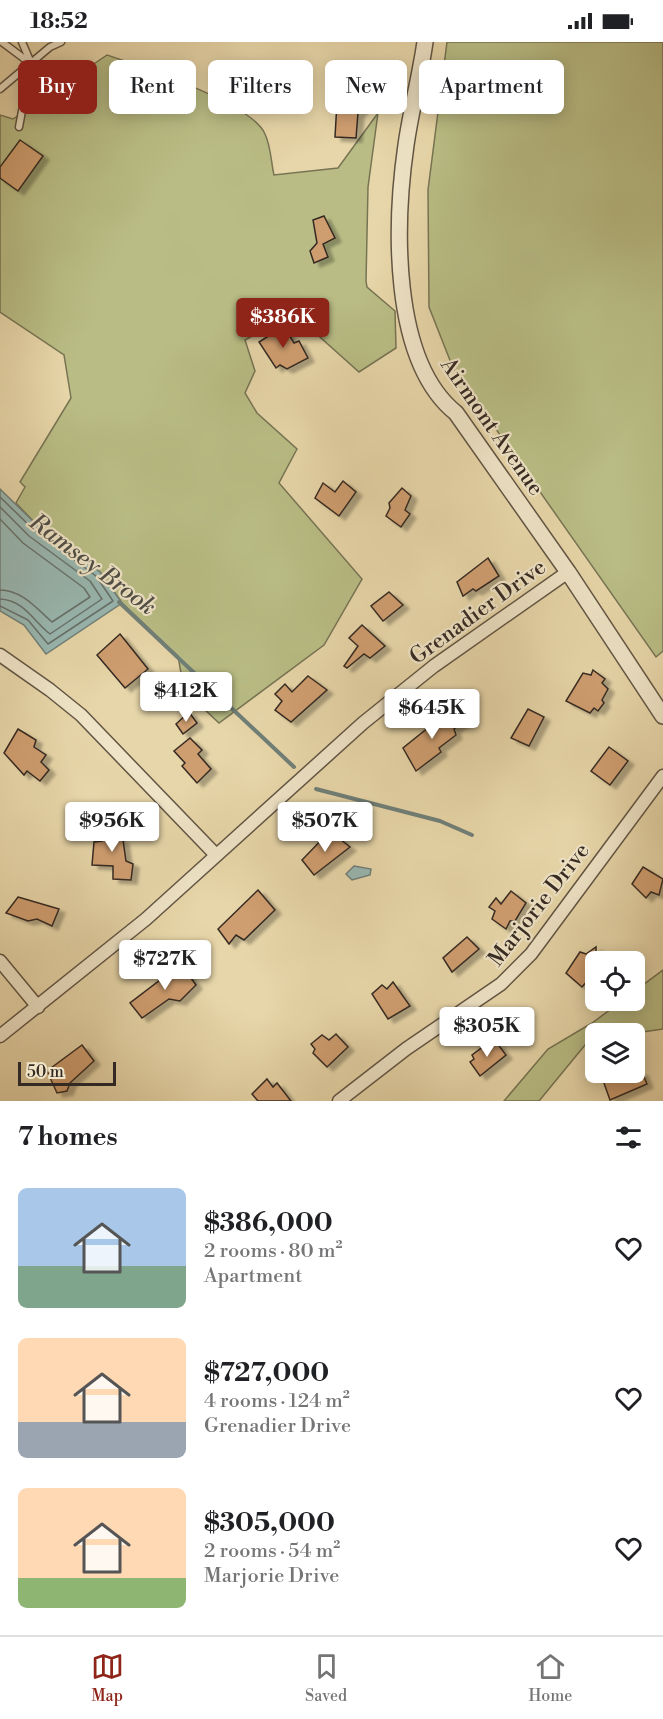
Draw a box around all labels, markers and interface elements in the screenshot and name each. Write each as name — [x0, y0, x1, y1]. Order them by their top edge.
text: 18:52 — [30, 8, 88, 35]
chip: Buy — [18, 60, 97, 114]
chip: Rent — [109, 60, 196, 114]
chip: Filters — [208, 60, 313, 114]
chip: New — [325, 60, 407, 114]
chip: Apartment — [419, 60, 564, 114]
pin: $386K — [241, 298, 325, 349]
text: $386K — [250, 305, 316, 330]
street label: Airmont Avenue — [434, 352, 549, 501]
water label: Ramsey Brook — [22, 507, 162, 622]
street label: Grenadier Drive — [404, 554, 551, 671]
pin: $412K — [144, 672, 228, 723]
text: $412K — [154, 679, 218, 704]
pin: $645K — [390, 689, 474, 740]
text: $645K — [399, 696, 465, 721]
pin: $956K — [70, 802, 154, 853]
pin: $507K — [283, 802, 367, 853]
text: $956K — [79, 809, 145, 834]
text: $507K — [292, 809, 358, 834]
street label: Marjorie Drive — [483, 838, 596, 972]
pin: $727K — [123, 940, 207, 991]
text: $727K — [133, 947, 197, 972]
map controls — [585, 951, 645, 1083]
button: locate — [585, 951, 645, 1011]
pin: $305K — [445, 1007, 529, 1058]
text: $305K — [453, 1014, 521, 1039]
button: layers — [585, 1023, 645, 1083]
scale bar — [18, 1059, 116, 1086]
text: 50 m — [27, 1062, 64, 1082]
text: 7 homes — [18, 1121, 118, 1153]
icon: filters — [612, 1121, 645, 1154]
text: $386,000 — [204, 1207, 333, 1239]
icon: home — [66, 1212, 138, 1284]
icon: heart — [612, 1232, 645, 1265]
text: 2 rooms · 80 m² — [204, 1239, 342, 1264]
text: Apartment — [204, 1264, 302, 1289]
text: $727,000 — [204, 1357, 329, 1389]
icon: home — [66, 1362, 138, 1434]
icon: heart — [612, 1382, 645, 1415]
text: 4 rooms · 124 m² — [204, 1389, 350, 1414]
text: Grenadier Drive — [204, 1414, 351, 1439]
text: $305,000 — [204, 1507, 335, 1539]
icon: home — [66, 1512, 138, 1584]
icon: heart — [612, 1532, 645, 1565]
text: 2 rooms · 54 m² — [204, 1539, 340, 1564]
text: Marjorie Drive — [204, 1564, 339, 1589]
tab: Map — [91, 1650, 124, 1706]
tab: Saved — [305, 1650, 347, 1706]
tab: Home — [528, 1650, 572, 1706]

